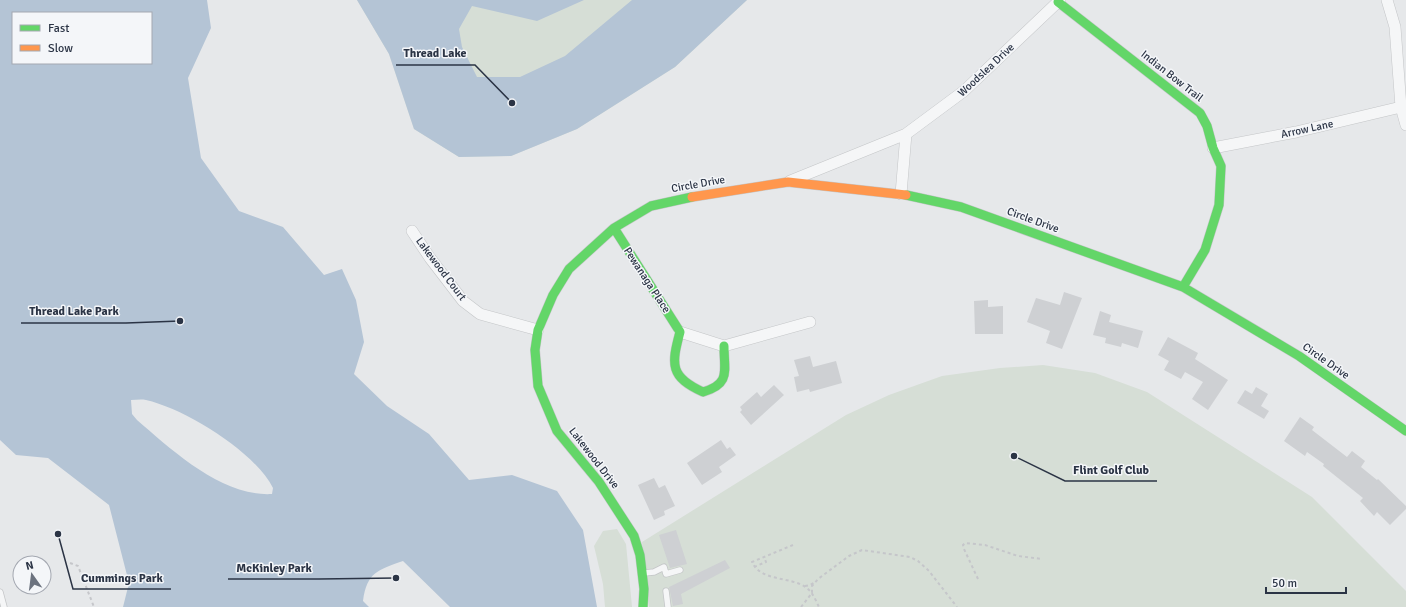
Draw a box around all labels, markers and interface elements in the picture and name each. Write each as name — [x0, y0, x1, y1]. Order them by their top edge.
legend — [12, 12, 152, 64]
text: Fast — [48, 21, 69, 36]
text: Slow — [48, 41, 73, 56]
callout: Thread Lake — [396, 41, 475, 65]
street label: Woodslea Drive — [955, 41, 1017, 99]
text: Thread Lake — [404, 46, 466, 61]
street label: Indian Bow Trail — [1138, 48, 1206, 104]
street label: Arrow Lane — [1280, 117, 1334, 141]
street label: Circle Drive — [670, 173, 726, 195]
street label: Circle Drive — [1005, 205, 1061, 235]
street label: Lakewood Court — [413, 235, 469, 303]
street label: Pewanaga Place — [621, 245, 673, 315]
callout: Thread Lake Park — [21, 299, 126, 323]
text: Thread Lake Park — [29, 304, 119, 319]
street label: Circle Drive — [1300, 340, 1352, 382]
street label: Lakewood Drive — [566, 425, 622, 491]
callout: Flint Golf Club — [1065, 457, 1157, 481]
text: Flint Golf Club — [1073, 463, 1150, 478]
north arrow — [12, 555, 52, 595]
callout: McKinley Park — [228, 555, 319, 579]
text: N — [24, 559, 35, 573]
text: McKinley Park — [236, 561, 312, 576]
callout: Cummings Park — [73, 565, 171, 589]
scale bar — [1266, 569, 1346, 595]
text: Cummings Park — [81, 571, 164, 586]
text: 50 m — [1272, 576, 1297, 591]

